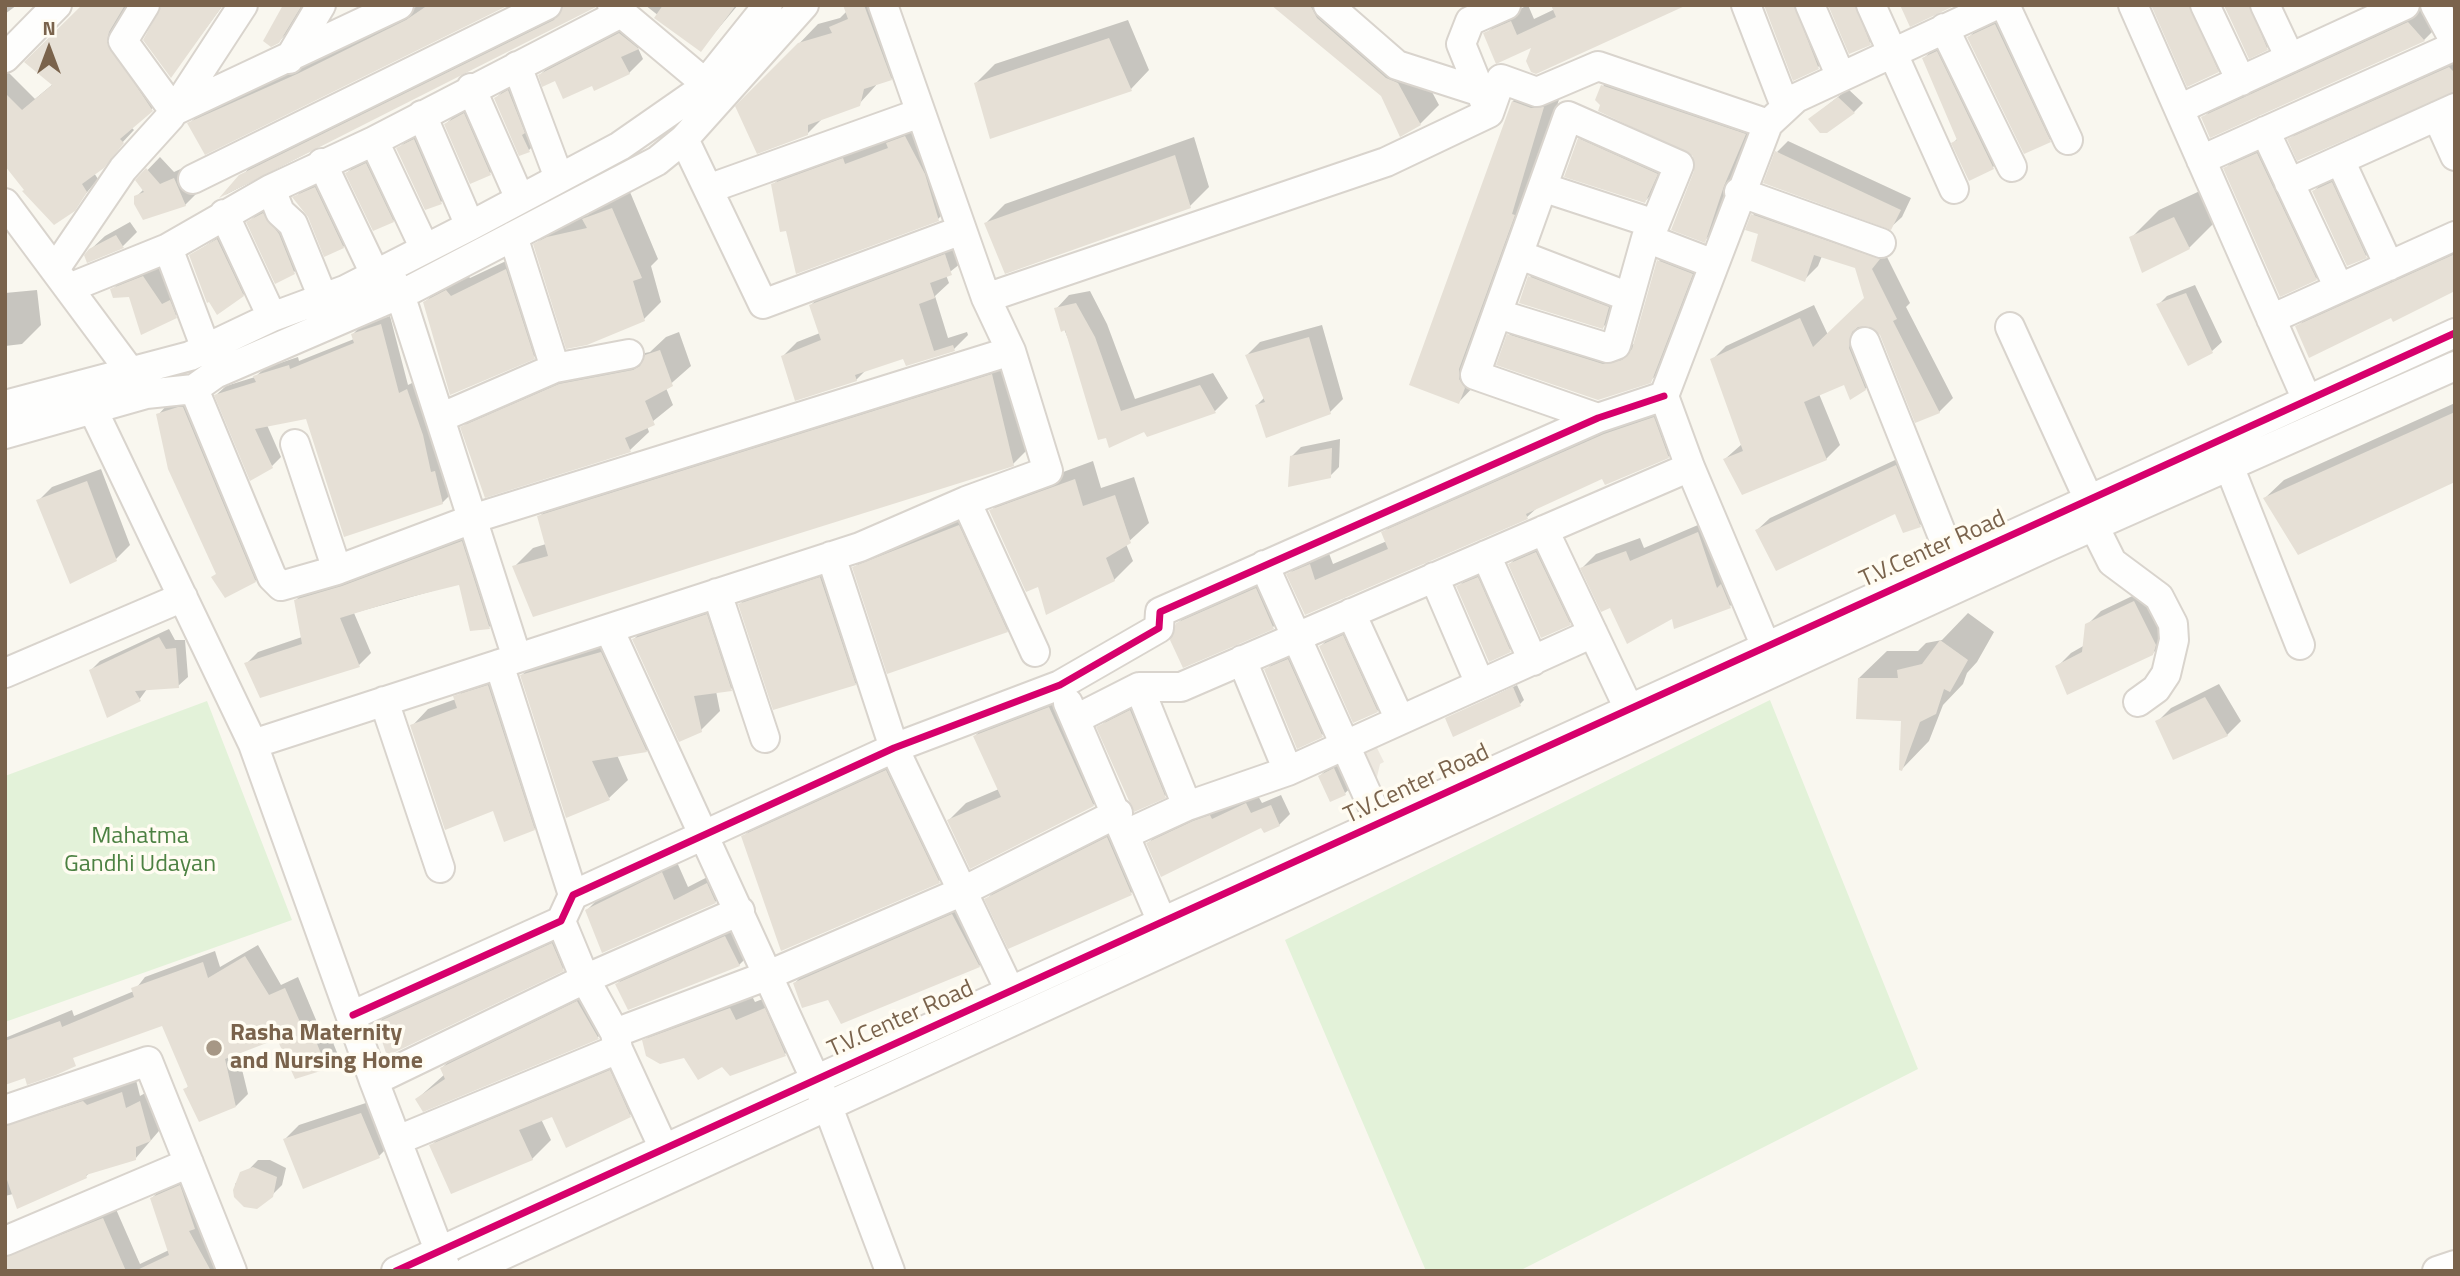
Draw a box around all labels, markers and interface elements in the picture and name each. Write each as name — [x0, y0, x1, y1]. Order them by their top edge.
text: N — [42, 13, 56, 42]
north arrow — [14, 14, 84, 84]
street label: T.V.Center Road — [1856, 505, 2010, 595]
street label: T.V.Center Road — [1340, 739, 1494, 831]
park label: Mahatma Gandhi Udayan — [64, 823, 216, 879]
street label: T.V.Center Road — [824, 975, 978, 1065]
place label: Rasha Maternity and Nursing Home — [230, 1020, 423, 1076]
marker: Rasha Maternity and Nursing Home — [204, 1038, 224, 1058]

